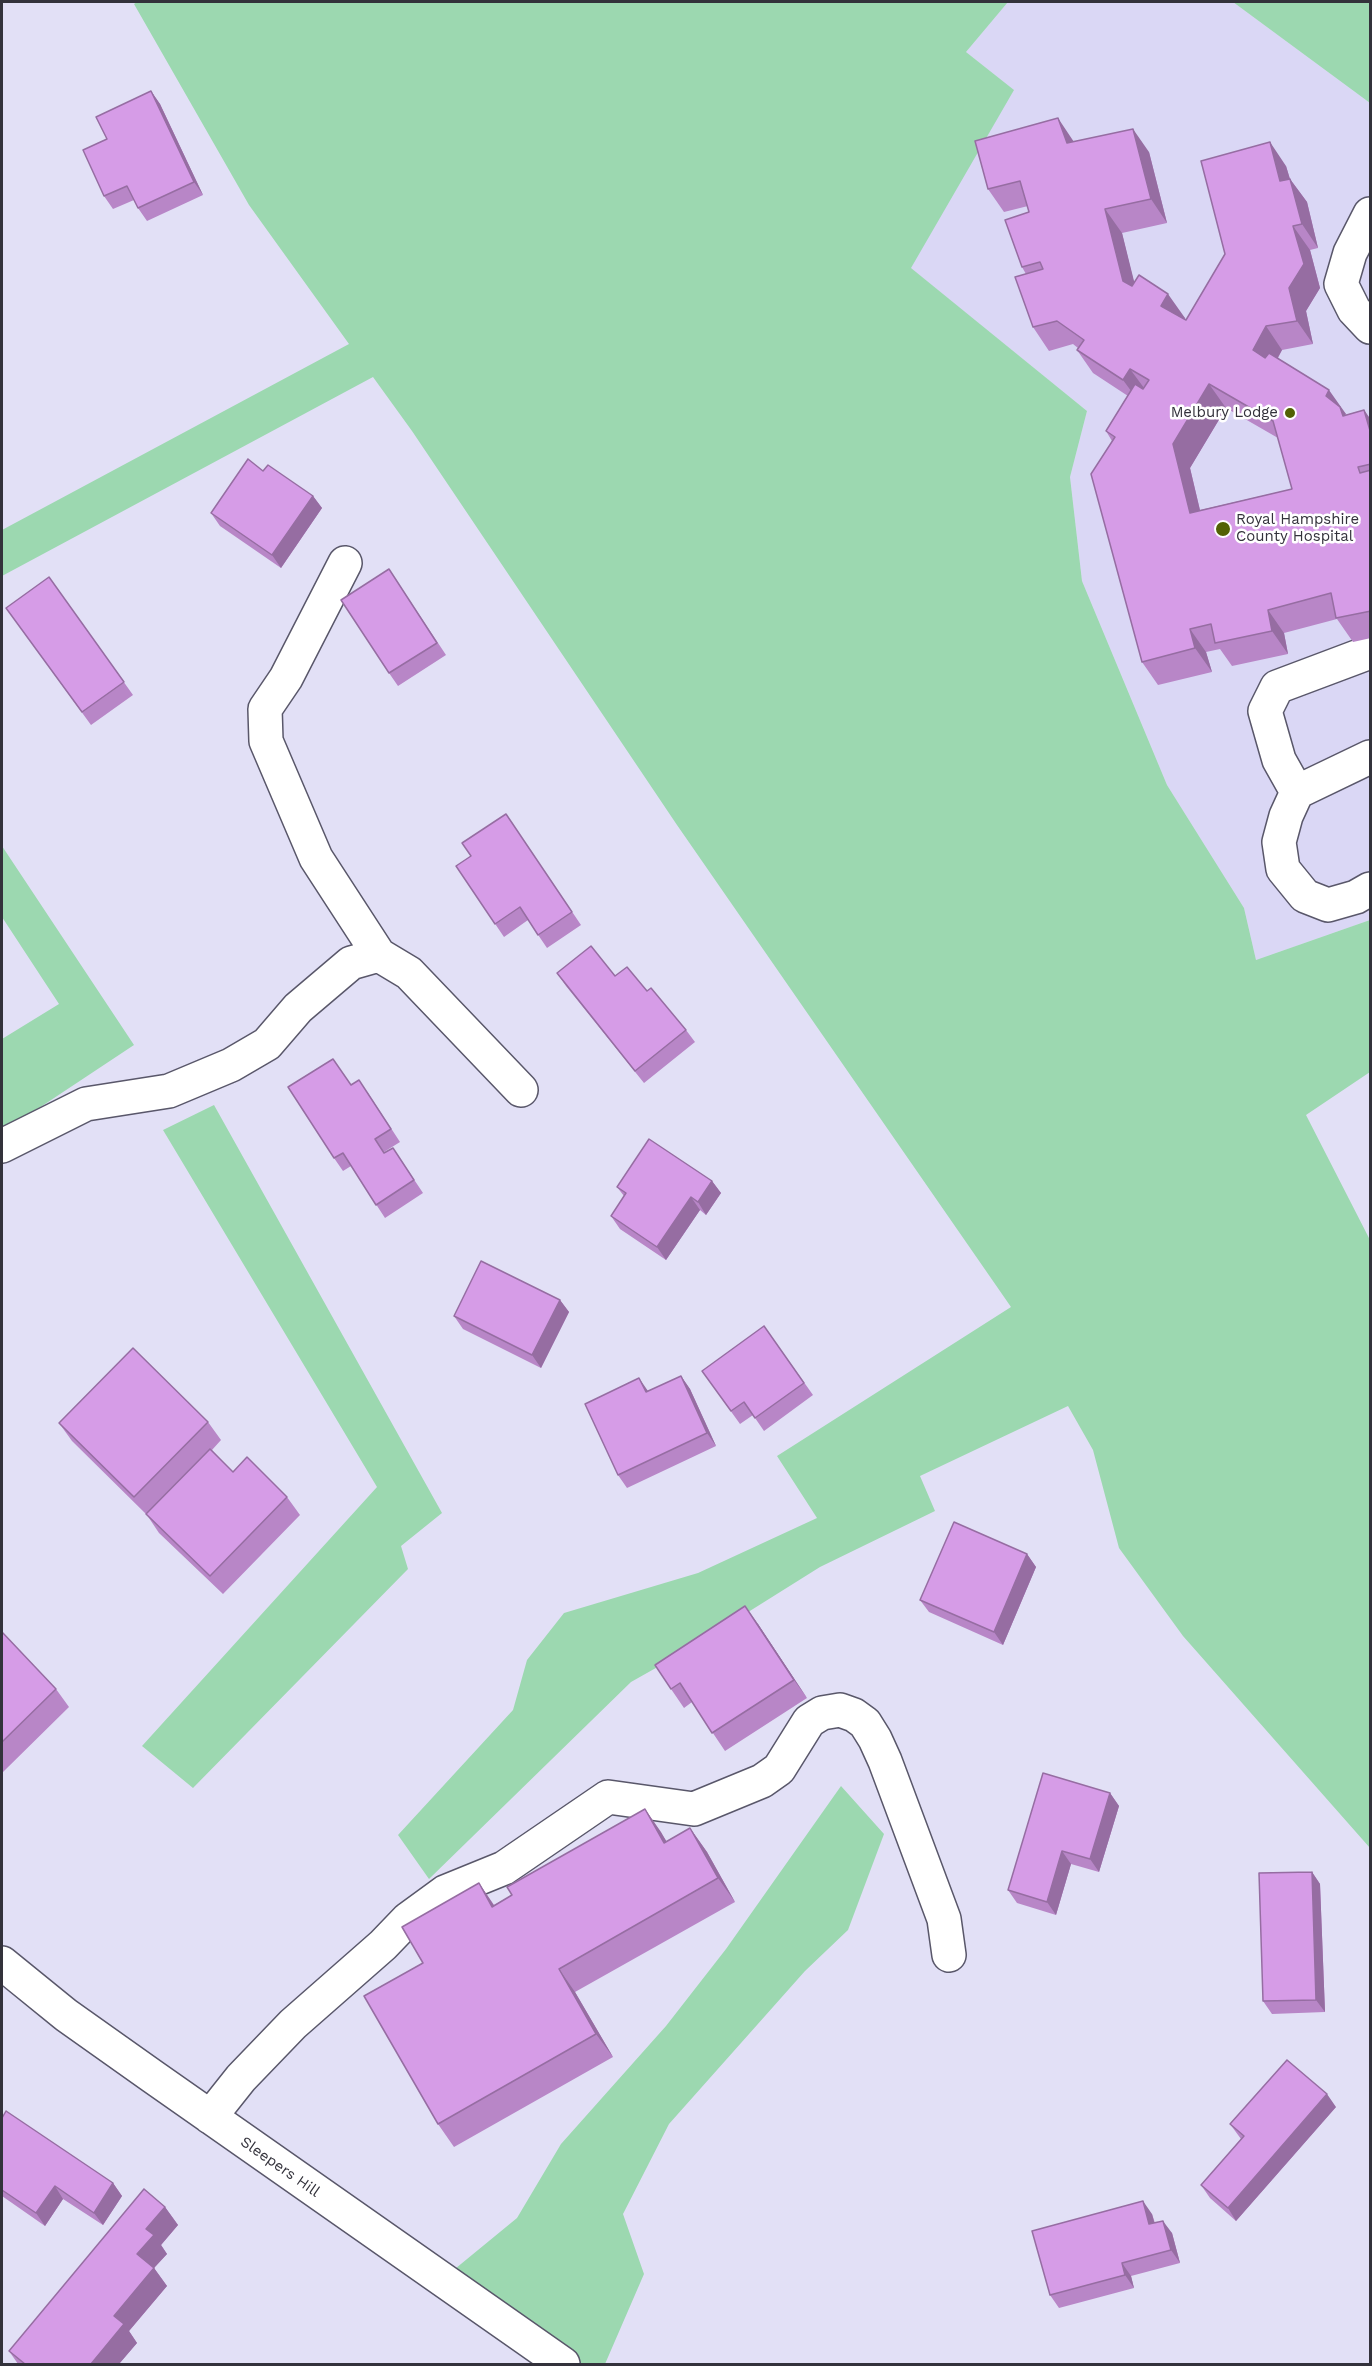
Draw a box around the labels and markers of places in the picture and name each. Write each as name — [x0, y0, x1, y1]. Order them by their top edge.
place label: Melbury Lodge — [1171, 404, 1278, 422]
marker: Melbury Lodge — [1283, 406, 1297, 420]
place label: Royal Hampshire County Hospital — [1236, 511, 1359, 546]
marker: Royal Hampshire County Hospital — [1214, 520, 1232, 538]

